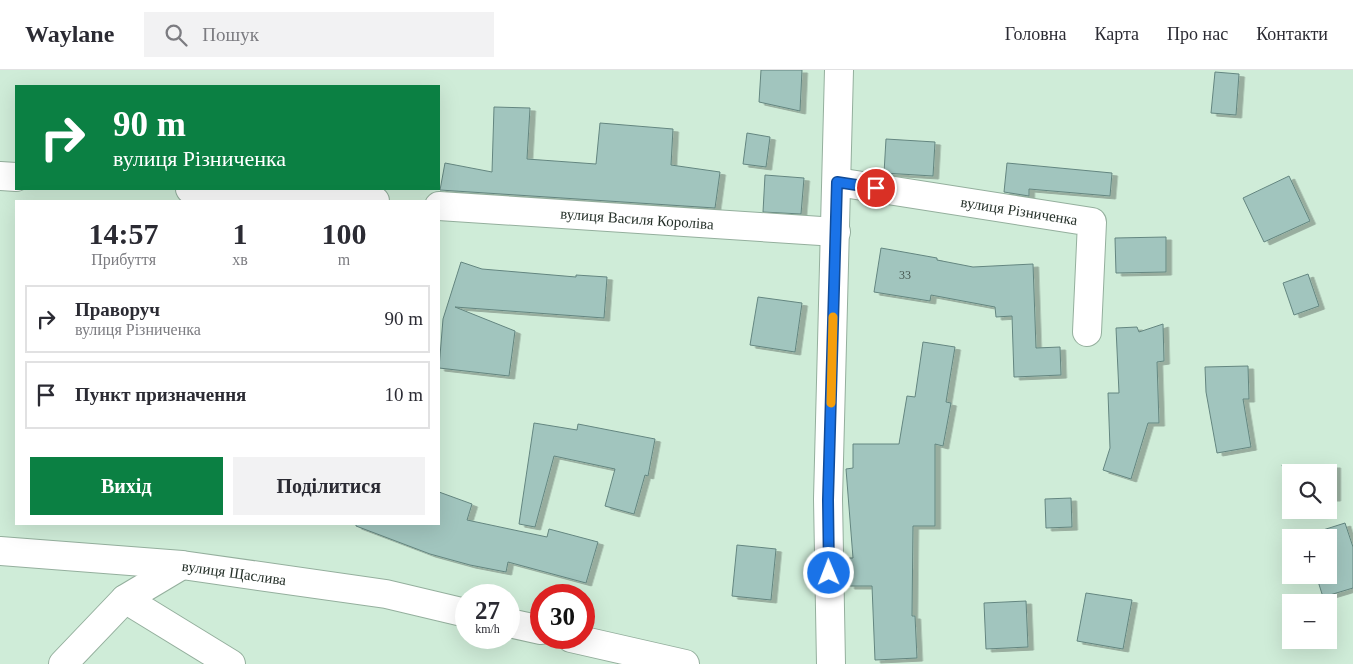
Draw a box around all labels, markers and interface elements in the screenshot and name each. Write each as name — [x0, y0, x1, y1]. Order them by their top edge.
search box — [144, 12, 494, 57]
text: Waylane — [25, 21, 114, 47]
icon: search — [162, 21, 190, 49]
text: Пошук — [202, 24, 259, 45]
text: Головна — [1005, 24, 1066, 44]
text: Карта — [1094, 24, 1139, 44]
text: Про нас — [1167, 24, 1228, 44]
text: Контакти — [1256, 24, 1328, 44]
icon: right — [30, 105, 95, 170]
text: 90 m — [113, 105, 186, 144]
text: вулиця Різниченка — [113, 146, 286, 171]
pin — [855, 167, 897, 209]
icon: arrive — [862, 174, 890, 202]
street label: вулиця Різниченка — [959, 194, 1079, 228]
street label: вулиця Василя Короліва — [560, 206, 715, 232]
text: 14:57 — [89, 217, 159, 250]
text: 1 — [233, 217, 248, 250]
text: 100 — [321, 217, 366, 250]
text: Прибуття — [91, 251, 156, 268]
text: хв — [232, 251, 248, 268]
text: m — [338, 251, 350, 268]
house number: 33 — [899, 268, 911, 282]
text: Праворуч — [75, 299, 160, 320]
icon: right — [32, 305, 60, 333]
text: 90 m — [384, 308, 423, 329]
text: вулиця Різниченка — [75, 321, 201, 338]
icon: arrive — [32, 381, 60, 409]
text: Пункт призначення — [75, 384, 246, 405]
text: 10 m — [384, 384, 423, 405]
button: Вихід — [30, 457, 223, 515]
button: Поділитися — [233, 457, 425, 515]
map controls — [1282, 464, 1337, 649]
button: search — [1282, 464, 1337, 519]
button: + — [1282, 529, 1337, 584]
position arrow — [802, 546, 854, 598]
street label: вулиця Щаслива — [181, 558, 287, 588]
speed limit sign: 30 — [530, 584, 595, 649]
button: − — [1282, 594, 1337, 649]
text: 27 — [475, 597, 500, 624]
text: km/h — [475, 622, 500, 636]

